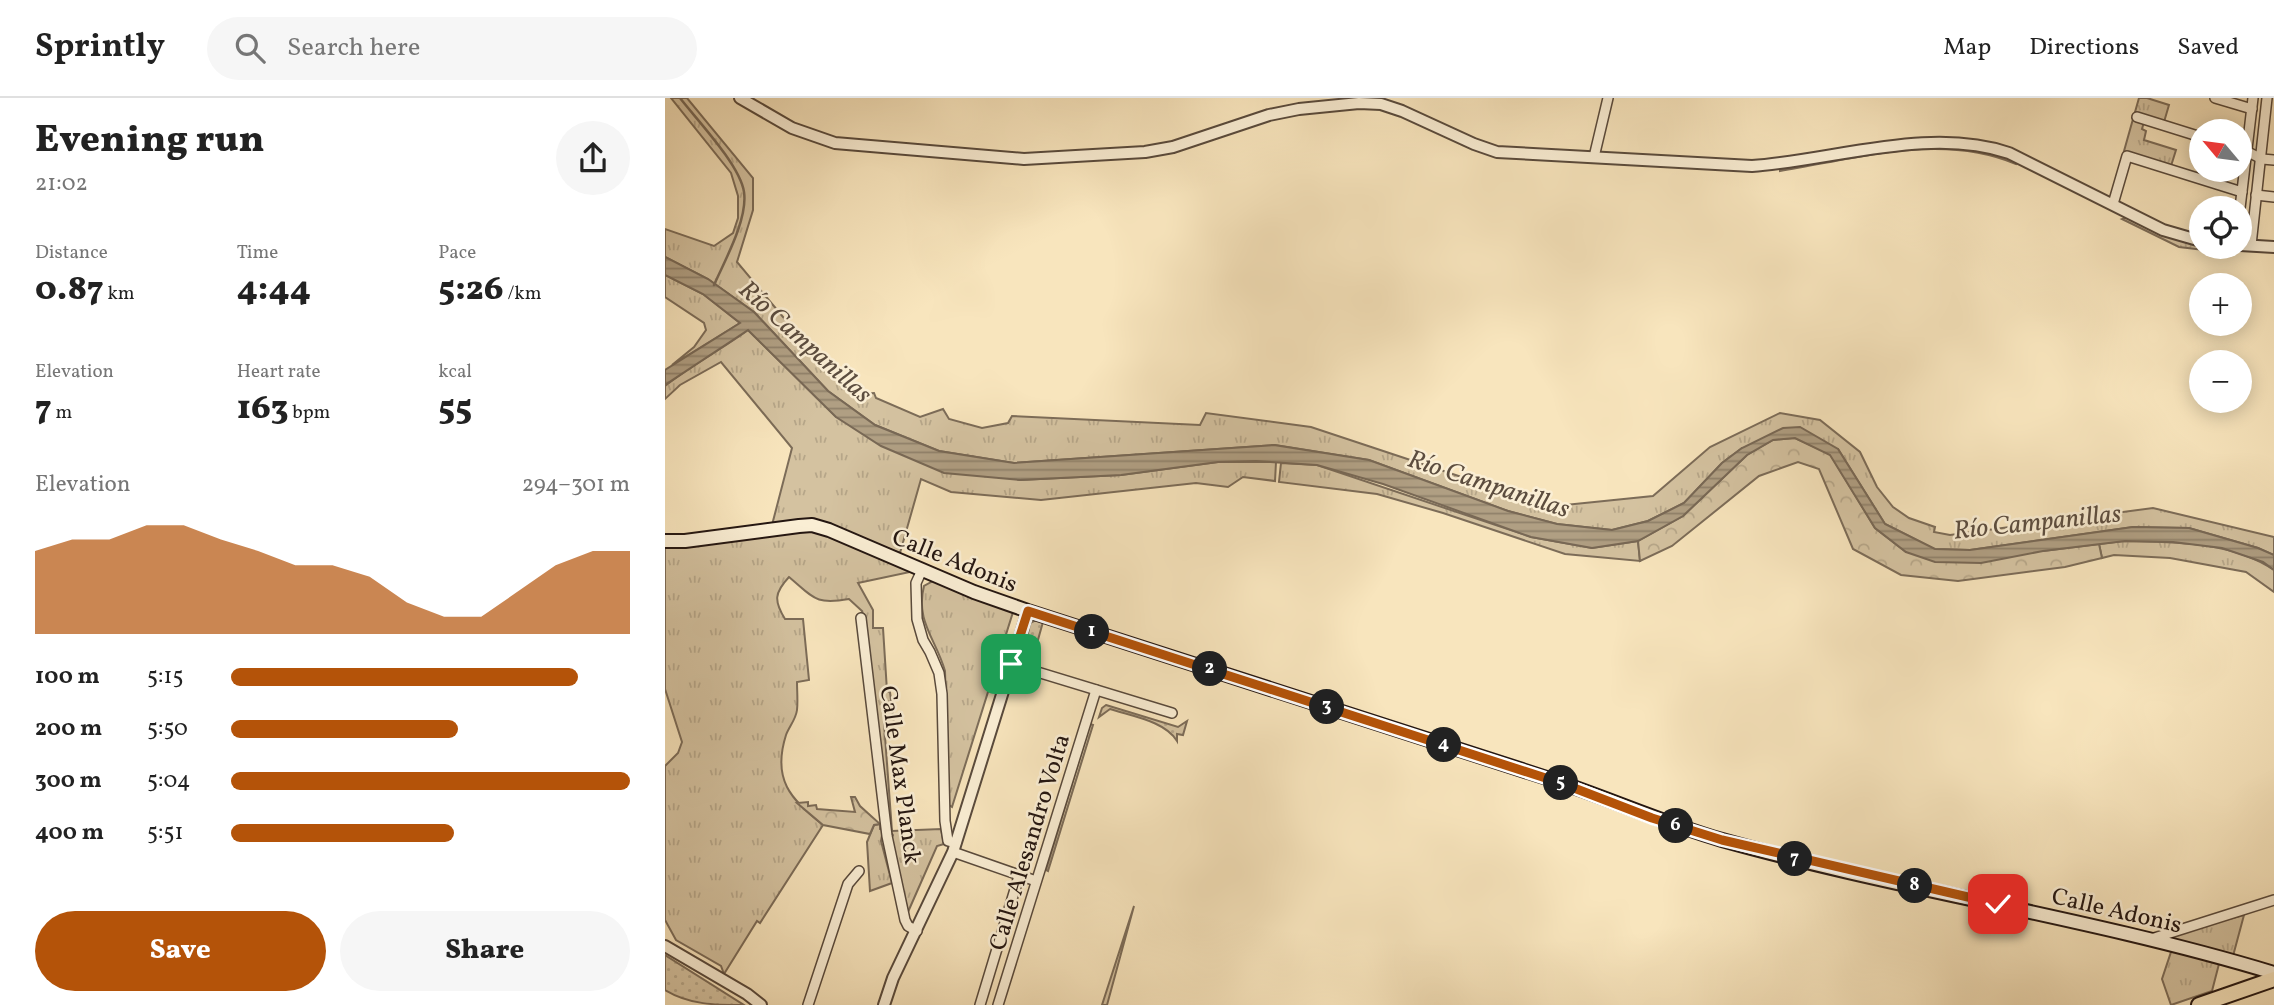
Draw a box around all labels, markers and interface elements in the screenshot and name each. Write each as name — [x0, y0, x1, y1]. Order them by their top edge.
search box — [207, 17, 697, 80]
text: Sprintly — [35, 25, 165, 71]
icon: search — [231, 29, 269, 67]
text: Search here — [287, 30, 420, 66]
text: Map — [1943, 31, 1991, 65]
text: Directions — [2029, 31, 2139, 65]
text: Saved — [2177, 31, 2239, 65]
text: Evening run — [35, 115, 265, 168]
north arrow — [2189, 119, 2252, 182]
map controls — [2189, 119, 2252, 413]
button: share — [556, 121, 630, 195]
text: 21:02 — [35, 168, 88, 200]
button: locate — [2189, 196, 2252, 259]
text: Distance — [35, 240, 108, 266]
text: Time — [237, 240, 278, 266]
text: Pace — [438, 240, 476, 266]
text: 0.87 — [35, 266, 104, 314]
text: 4:44 — [237, 266, 311, 314]
text: 5:26 — [438, 266, 504, 314]
water label: Río Campanillas — [730, 273, 880, 412]
button: + — [2189, 273, 2252, 336]
text: km — [104, 281, 135, 307]
text: /km — [504, 281, 541, 307]
button: − — [2189, 350, 2252, 413]
text: Elevation — [35, 359, 114, 385]
text: Heart rate — [237, 359, 321, 385]
text: kcal — [438, 359, 472, 385]
text: 7 — [35, 385, 52, 433]
text: 163 — [237, 385, 288, 433]
text: 55 — [438, 385, 472, 433]
text: m — [52, 400, 72, 426]
text: bpm — [288, 400, 330, 426]
water label: Río Campanillas — [1403, 442, 1574, 528]
text: Elevation — [35, 469, 131, 501]
text: 294–301 m — [522, 469, 630, 501]
water label: Río Campanillas — [1952, 496, 2123, 550]
street label: Calle Adonis — [886, 521, 1022, 602]
pin: 1 — [1075, 614, 1109, 650]
text: 1 — [1088, 618, 1095, 644]
pin — [981, 634, 1041, 694]
icon: arrive — [992, 645, 1030, 683]
pin: 2 — [1193, 652, 1227, 686]
text: 2 — [1205, 655, 1214, 681]
text: 100 m — [35, 661, 100, 693]
text: 5:15 — [147, 661, 183, 693]
street label: Calle Max Planck — [870, 684, 928, 867]
pin: 3 — [1309, 690, 1345, 724]
text: 3 — [1322, 693, 1331, 719]
text: 200 m — [35, 713, 102, 745]
text: 5:50 — [147, 713, 188, 745]
pin: 4 — [1427, 728, 1461, 762]
street label: Calle Alesandro Volta — [982, 730, 1080, 955]
text: 4 — [1438, 731, 1449, 757]
text: 300 m — [35, 765, 102, 797]
text: 5:04 — [147, 765, 190, 797]
pin: 5 — [1543, 766, 1579, 800]
text: 5 — [1556, 769, 1565, 795]
pin: 6 — [1658, 808, 1693, 844]
text: 6 — [1670, 812, 1681, 838]
text: 400 m — [35, 817, 104, 849]
text: 5:51 — [147, 817, 183, 849]
pin: 7 — [1777, 842, 1813, 876]
text: 7 — [1790, 845, 1799, 871]
pin: 8 — [1897, 868, 1933, 904]
text: 8 — [1909, 872, 1920, 898]
pin — [1968, 874, 2028, 934]
street label: Calle Adonis — [2048, 880, 2185, 943]
icon: check — [1979, 885, 2017, 923]
button: Save — [35, 911, 326, 991]
button: Share — [340, 911, 630, 991]

